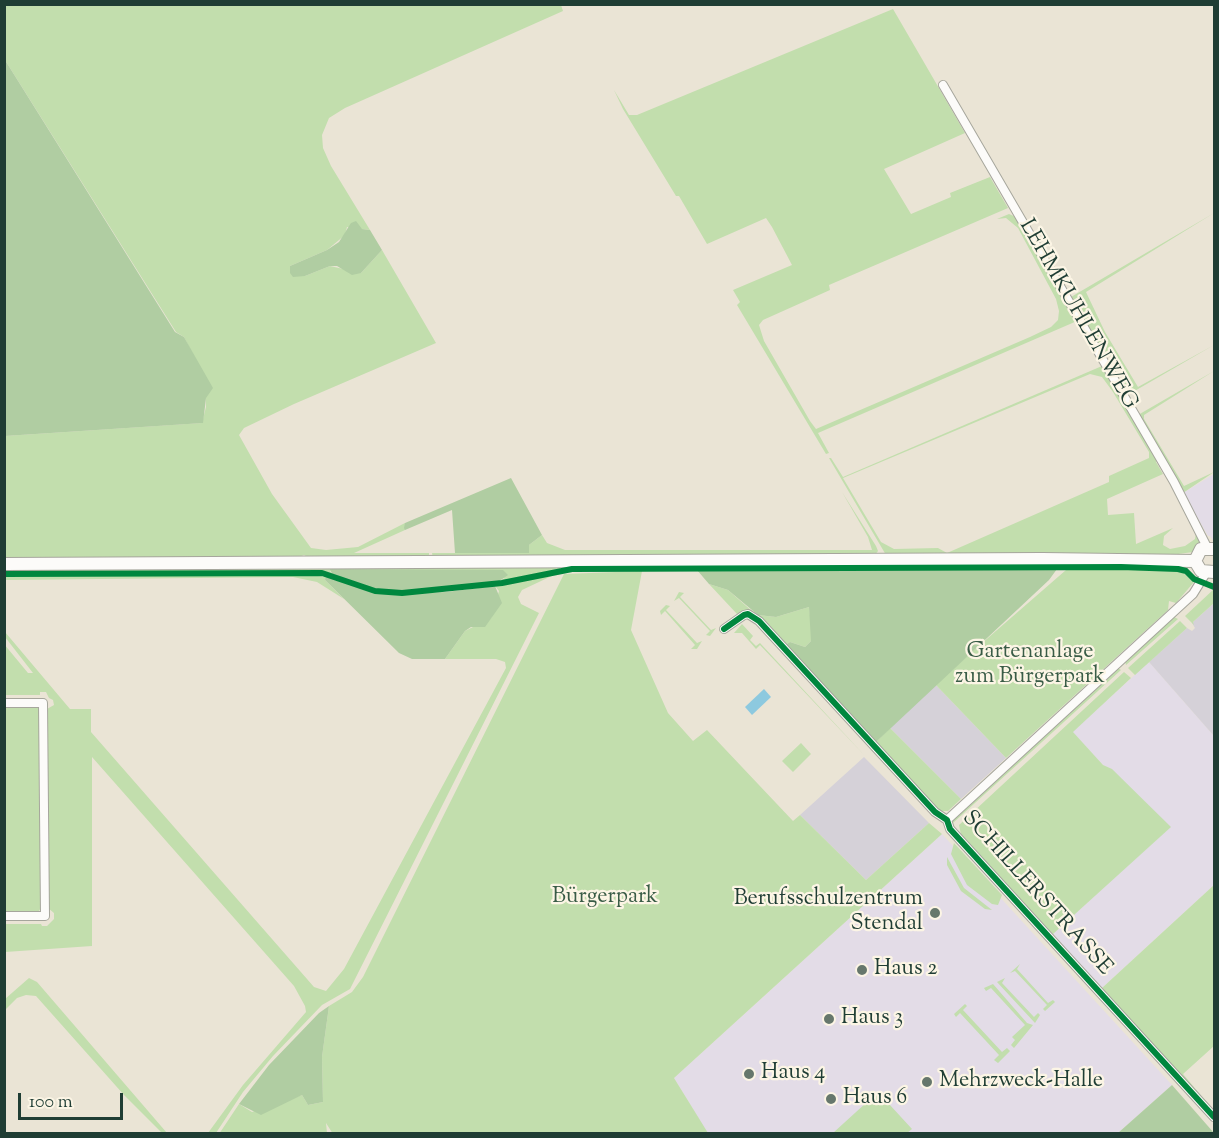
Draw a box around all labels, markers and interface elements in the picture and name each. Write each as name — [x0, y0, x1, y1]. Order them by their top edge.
street label: LEHMKUHLENWEG — [1012, 215, 1142, 415]
park label: Gartenanlage zum Bürgerpark — [955, 640, 1105, 692]
street label: SCHILLERSTRASSE — [955, 806, 1117, 982]
park label: Bürgerpark — [552, 885, 658, 911]
place label: Berufsschulzentrum Stendal — [734, 887, 923, 938]
marker: Berufsschulzentrum Stendal — [928, 906, 942, 920]
place label: Haus 2 — [874, 957, 938, 983]
marker: Haus 2 — [855, 963, 869, 977]
place label: Haus 3 — [841, 1006, 903, 1032]
marker: Haus 3 — [822, 1012, 836, 1026]
place label: Haus 4 — [761, 1061, 825, 1087]
marker: Haus 4 — [742, 1067, 756, 1081]
place label: Mehrzweck-Halle — [939, 1069, 1103, 1095]
marker: Mehrzweck-Halle — [920, 1075, 934, 1089]
scale bar — [21, 1081, 126, 1119]
place label: Haus 6 — [843, 1086, 907, 1112]
text: 100 m — [29, 1090, 73, 1116]
marker: Haus 6 — [824, 1092, 838, 1106]

